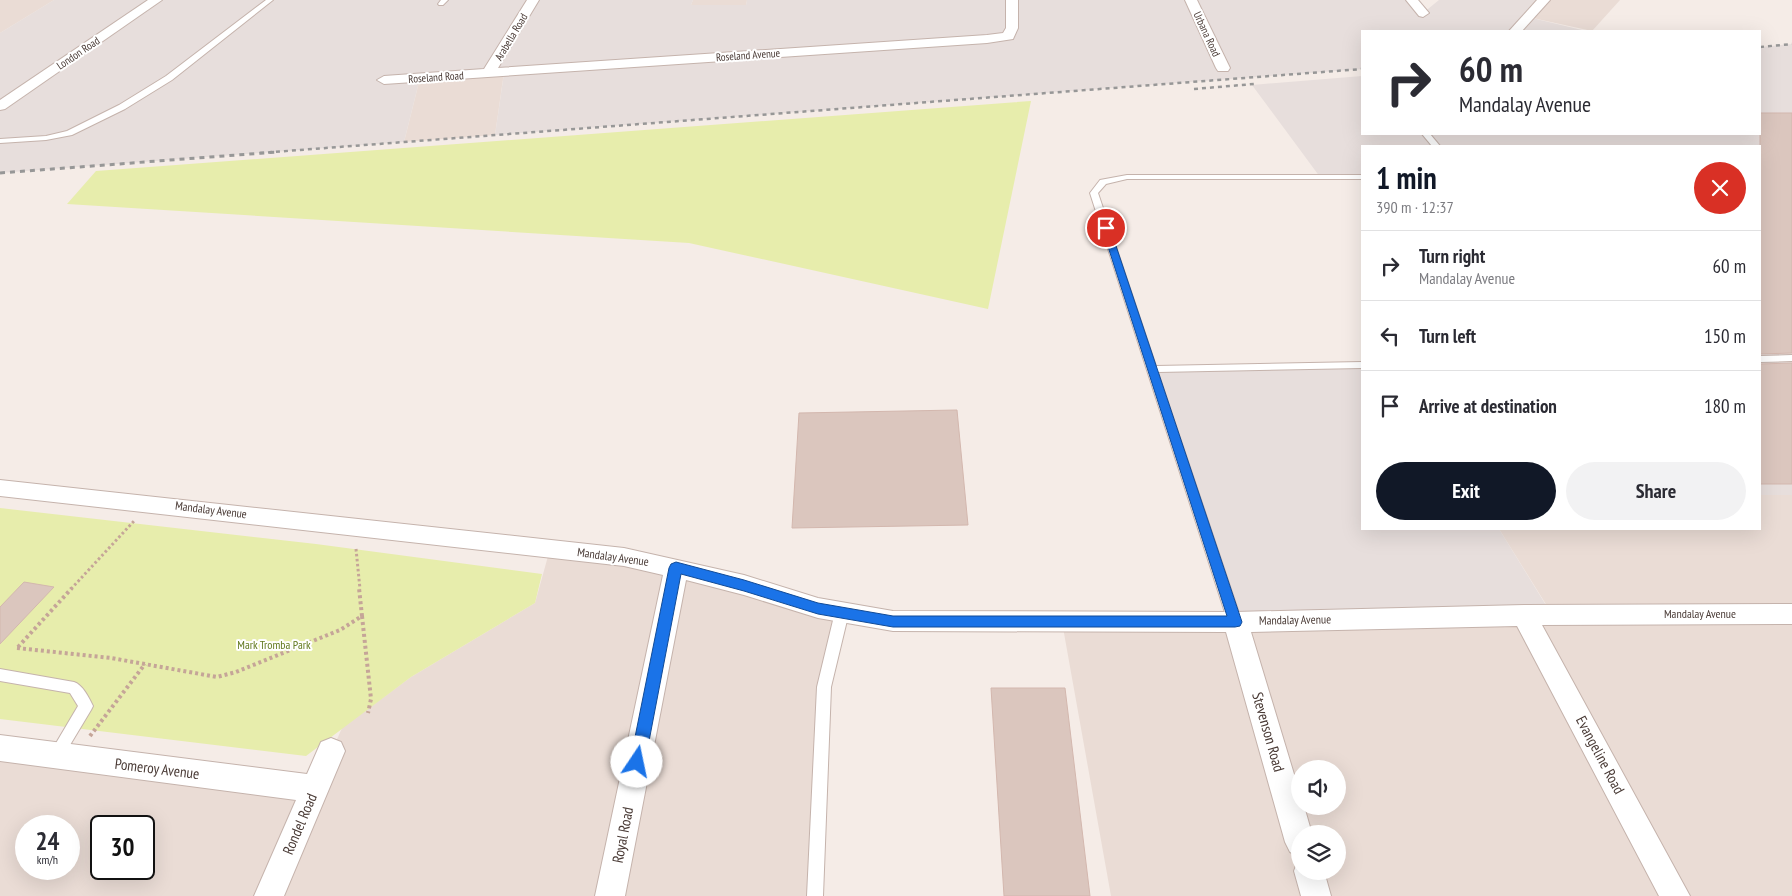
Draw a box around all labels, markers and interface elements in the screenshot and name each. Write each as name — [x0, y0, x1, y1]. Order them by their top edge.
street label: Urbana Road — [1190, 9, 1224, 59]
street label: Arabella Road — [491, 11, 531, 63]
street label: London Road — [54, 33, 102, 73]
street label: Roseland Avenue — [715, 46, 781, 64]
text: 60 m — [1459, 46, 1523, 92]
icon: right — [1376, 50, 1441, 115]
street label: Roseland Road — [408, 68, 464, 86]
text: Mandalay Avenue — [1459, 90, 1591, 118]
text: 1 min — [1376, 158, 1437, 197]
button: close — [1694, 162, 1746, 214]
text: 390 m · 12:37 — [1376, 197, 1454, 217]
pin — [1085, 207, 1127, 249]
icon: arrive — [1092, 214, 1120, 242]
text: Turn right — [1419, 244, 1485, 268]
icon: right — [1376, 252, 1404, 280]
text: 60 m — [1713, 254, 1746, 278]
text: Mandalay Avenue — [1419, 268, 1515, 288]
icon: left — [1376, 322, 1404, 350]
text: Turn left — [1419, 324, 1476, 348]
text: 150 m — [1704, 324, 1746, 348]
icon: arrive — [1376, 392, 1404, 420]
text: Arrive at destination — [1419, 394, 1557, 418]
text: 180 m — [1704, 394, 1746, 418]
button: Exit — [1376, 462, 1556, 520]
button: Share — [1566, 462, 1746, 520]
street label: Mandalay Avenue — [174, 498, 248, 521]
street label: Mandalay Avenue — [576, 544, 650, 569]
street label: Mandalay Avenue — [1664, 606, 1736, 621]
street label: Mandalay Avenue — [1259, 611, 1331, 628]
park label: Mark Tromba Park — [237, 637, 311, 652]
street label: Stevenson Road — [1248, 690, 1289, 774]
street label: Evangeline Road — [1572, 712, 1629, 797]
position arrow — [610, 735, 662, 787]
street label: Pomeroy Avenue — [114, 754, 200, 783]
map controls — [1291, 760, 1346, 880]
button: sound — [1291, 760, 1346, 815]
street label: Rondel Road — [278, 790, 321, 857]
street label: Royal Road — [608, 805, 637, 865]
speed limit sign: 30 — [90, 815, 155, 880]
text: 24 — [36, 825, 59, 857]
button: layers — [1291, 825, 1346, 880]
text: km/h — [37, 852, 58, 867]

